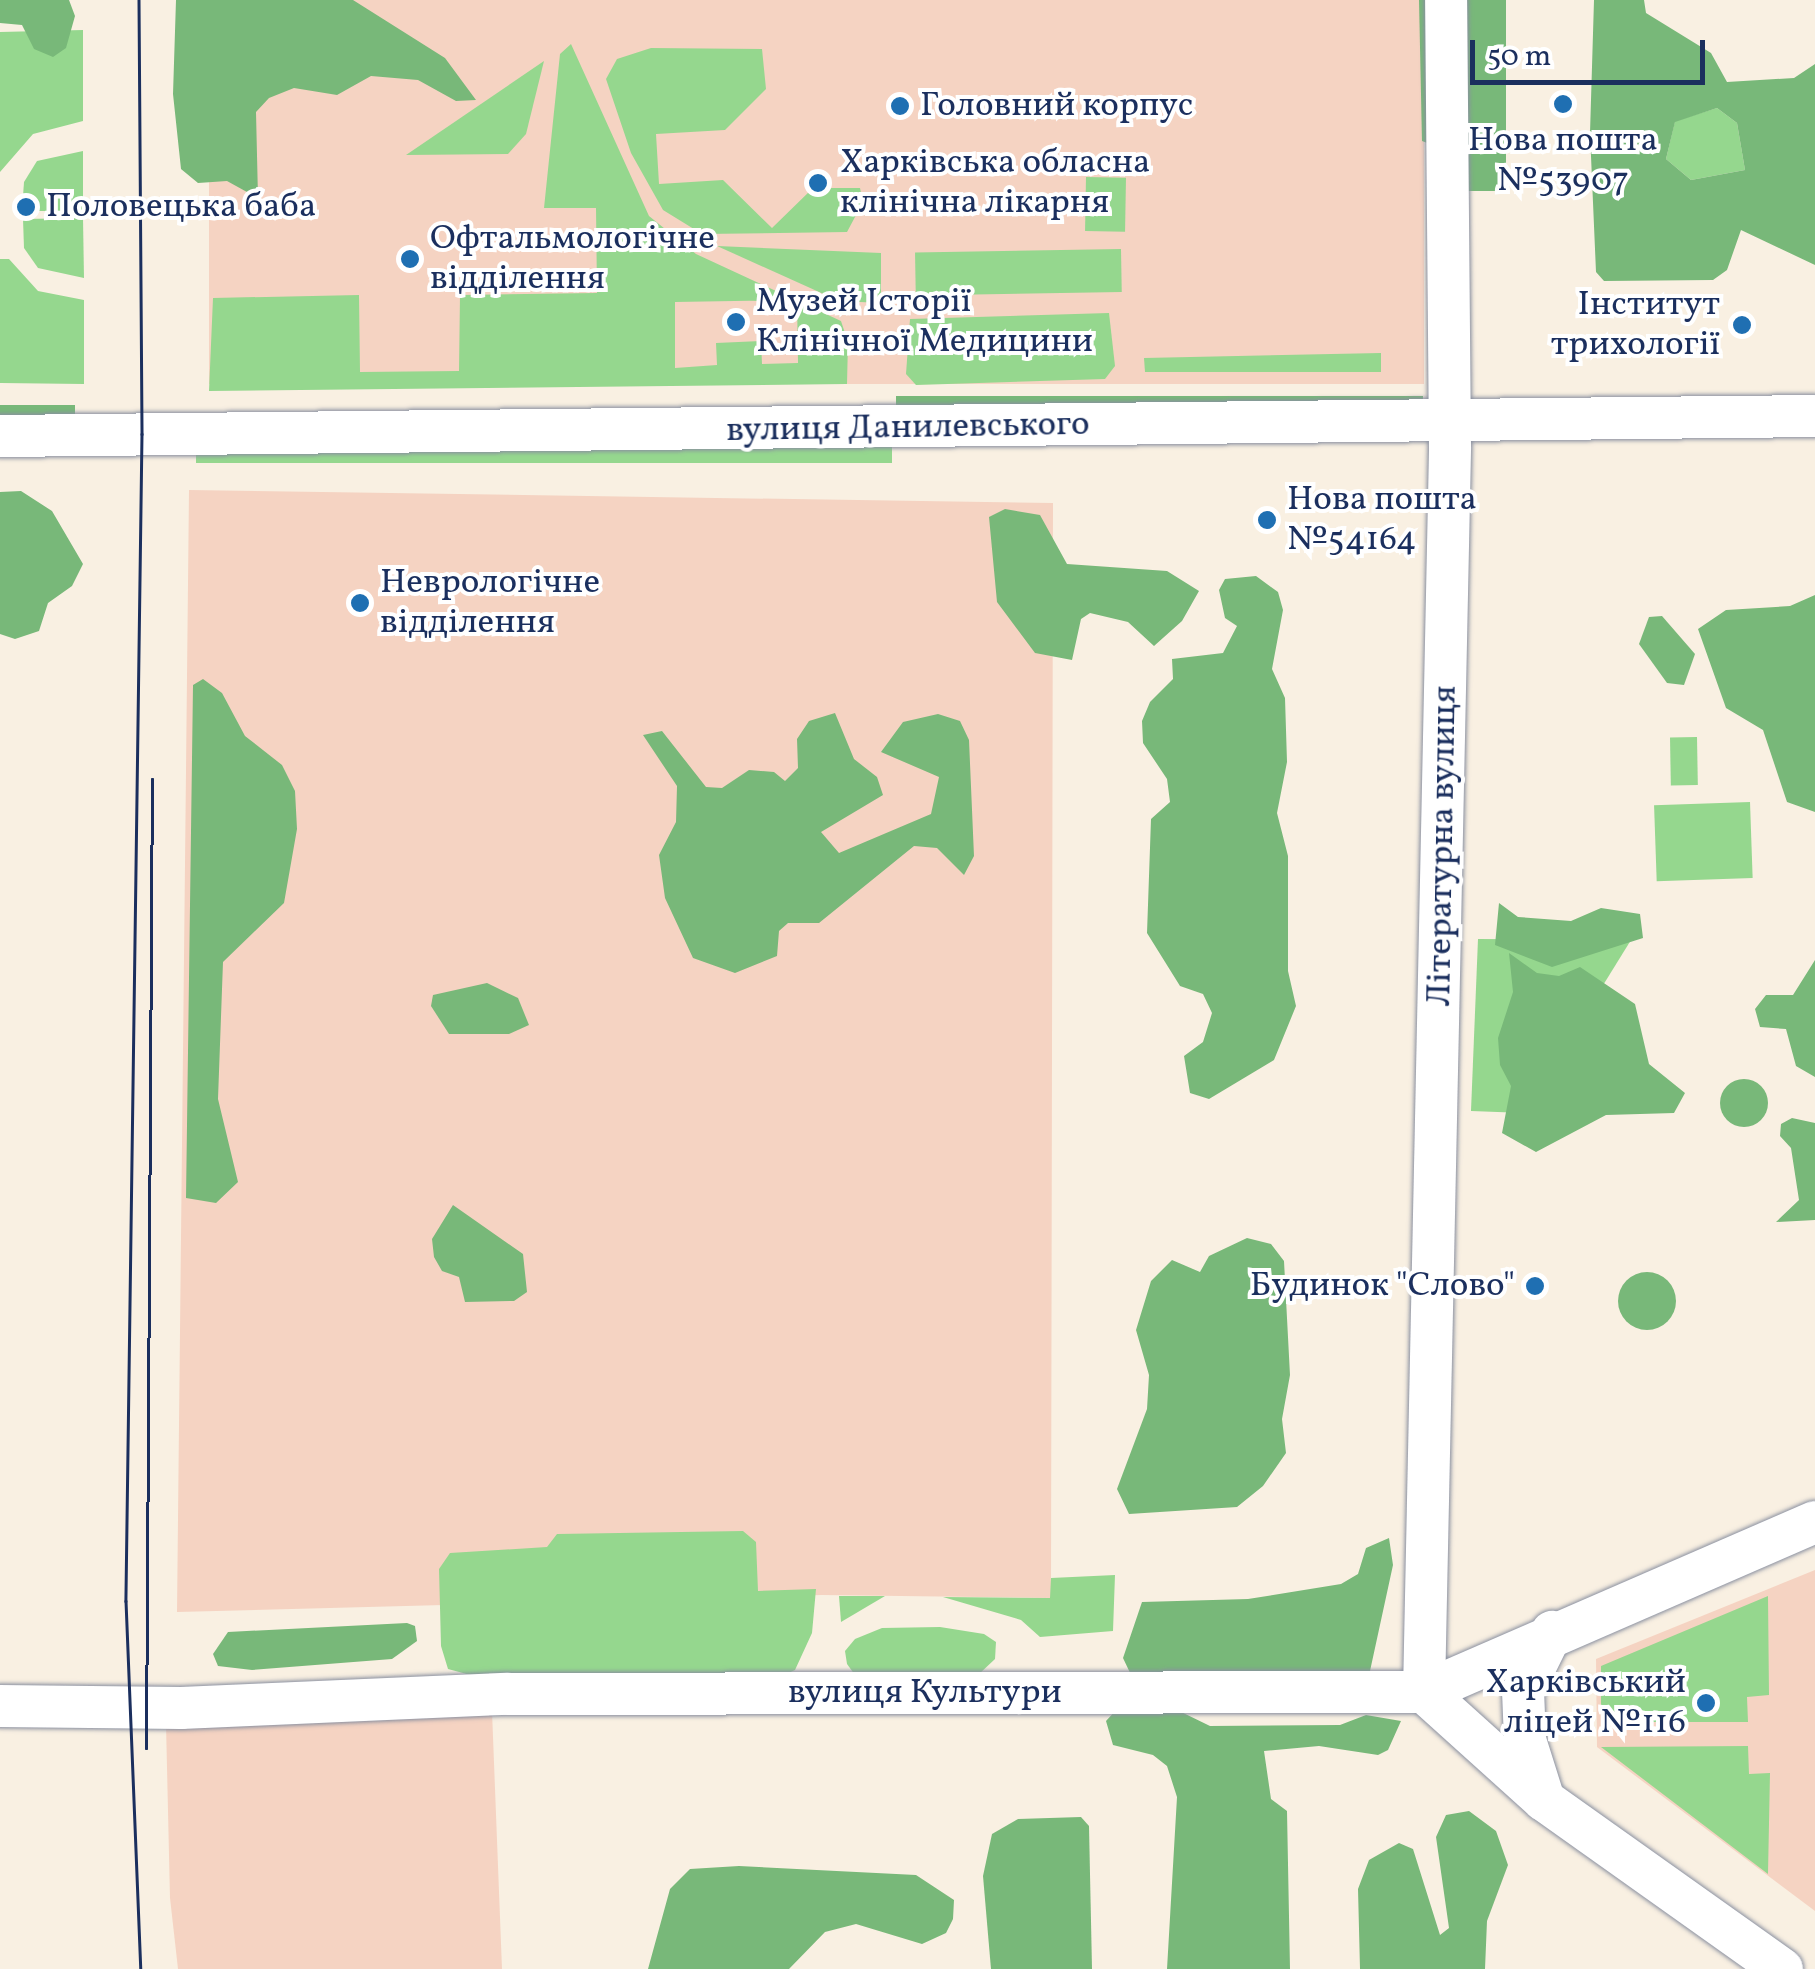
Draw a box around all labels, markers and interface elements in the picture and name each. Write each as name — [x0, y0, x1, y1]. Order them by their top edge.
scale bar — [1475, 20, 1710, 82]
text: 50 m — [1487, 36, 1551, 78]
place label: Головний корпус — [920, 85, 1193, 127]
marker: Нова пошта №53907 — [1552, 93, 1574, 115]
marker: Головний корпус — [889, 95, 911, 117]
place label: Нова пошта №53907 — [1468, 120, 1658, 202]
place label: Харківська обласна клінічна лікарня — [840, 142, 1150, 224]
marker: Харківська обласна клінічна лікарня — [805, 170, 831, 196]
place label: Половецька баба — [46, 186, 316, 228]
marker: Половецька баба — [15, 196, 37, 218]
place label: Офтальмологічне відділення — [430, 218, 715, 300]
marker: Офтальмологічне відділення — [399, 248, 421, 270]
place label: Музей Історії Клінічної Медицини — [756, 281, 1093, 363]
place label: Інститут трихології — [1551, 284, 1720, 366]
marker: Музей Історії Клінічної Медицини — [725, 311, 747, 333]
marker: Інститут трихології — [1729, 312, 1755, 338]
street label: вулиця Данилевського — [726, 404, 1090, 452]
place label: Нова пошта №54164 — [1287, 479, 1477, 561]
marker: Нова пошта №54164 — [1256, 509, 1278, 531]
place label: Неврологічне відділення — [380, 562, 600, 644]
marker: Неврологічне відділення — [349, 592, 371, 614]
street label: Літературна вулиця — [1419, 685, 1467, 1007]
place label: Будинок "Слово" — [1250, 1265, 1515, 1307]
marker: Будинок "Слово" — [1524, 1275, 1546, 1297]
place label: Харківський ліцей №116 — [1485, 1662, 1686, 1744]
street label: вулиця Культури — [788, 1672, 1062, 1714]
marker: Харківський ліцей №116 — [1695, 1692, 1717, 1714]

